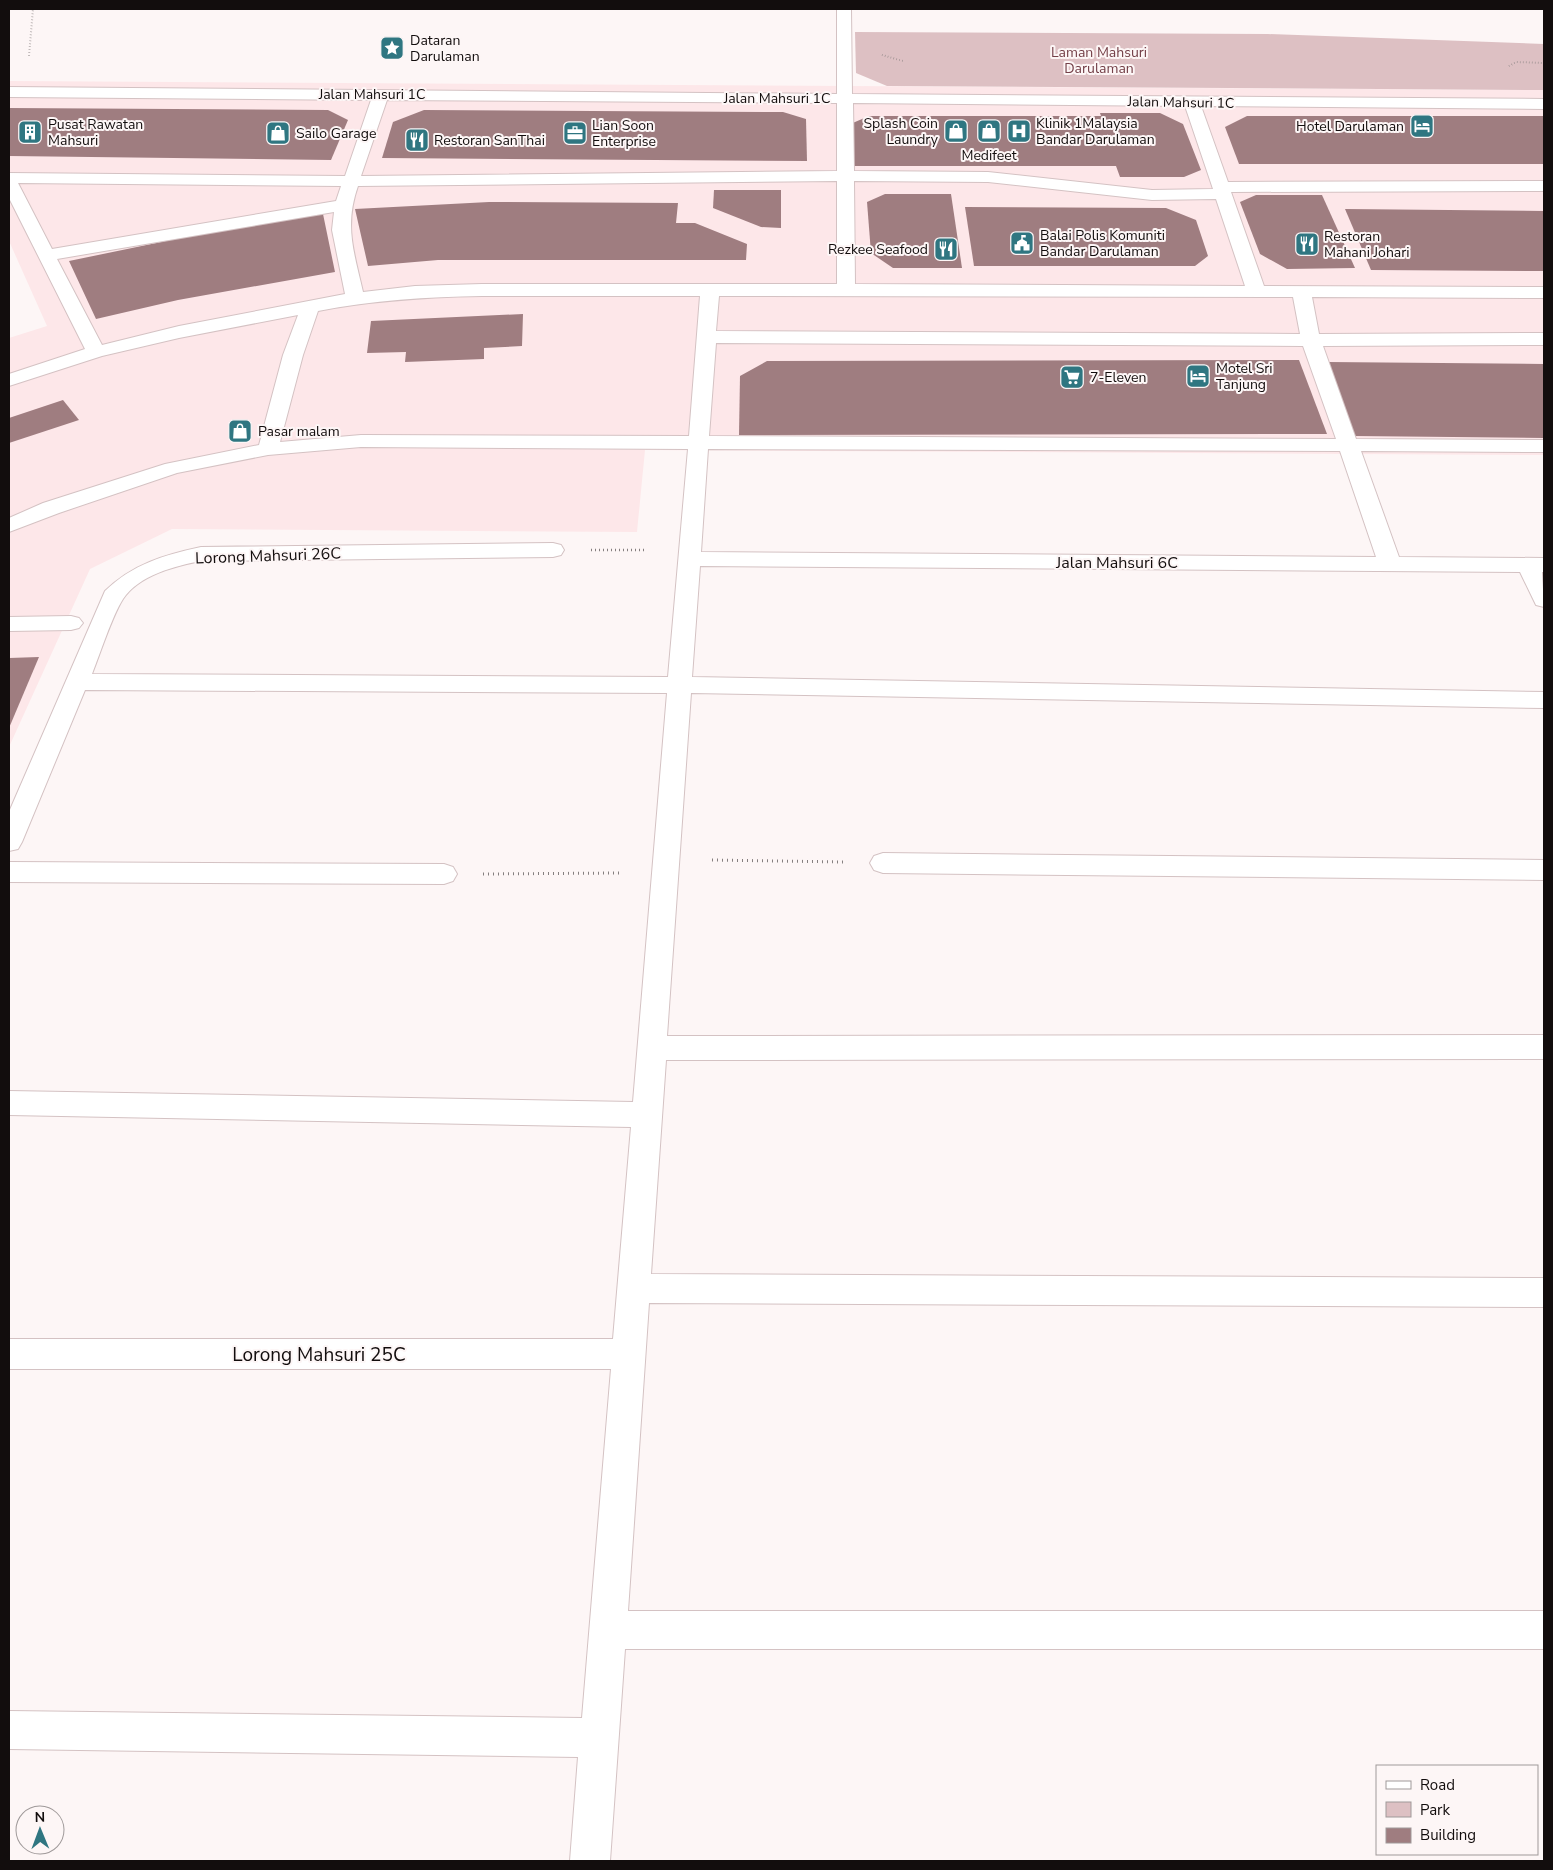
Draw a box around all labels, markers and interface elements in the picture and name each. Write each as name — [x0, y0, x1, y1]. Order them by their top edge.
place label: Dataran Darulaman — [410, 31, 480, 66]
place icon: Dataran Darulaman — [379, 35, 405, 61]
park label: Laman Mahsuri Darulaman — [1051, 43, 1147, 78]
street label: Jalan Mahsuri 1C — [318, 85, 425, 104]
street label: Jalan Mahsuri 1C — [723, 89, 830, 108]
street label: Jalan Mahsuri 1C — [1126, 92, 1234, 113]
hotel icon: Hotel Darulaman — [1409, 113, 1435, 139]
place label: Splash Coin Laundry — [863, 114, 939, 149]
place label: Klinik 1Malaysia Bandar Darulaman — [1036, 114, 1155, 149]
place label: Pusat Rawatan Mahsuri — [48, 115, 143, 150]
place label: Lian Soon Enterprise — [592, 116, 656, 151]
place label: Hotel Darulaman — [1296, 117, 1404, 136]
shop icon: Splash Coin Laundry — [943, 118, 969, 144]
shop icon: Medifeet — [976, 118, 1002, 144]
hospital icon: Klinik 1Malaysia Bandar Darulaman — [1006, 118, 1032, 144]
building icon: Pusat Rawatan Mahsuri — [17, 119, 43, 145]
shop icon: Sailo Garage — [265, 120, 291, 146]
office icon: Lian Soon Enterprise — [562, 120, 588, 146]
place label: Sailo Garage — [296, 124, 376, 143]
restaurant icon: Restoran SanThai — [404, 127, 430, 153]
place label: Restoran SanThai — [434, 131, 545, 150]
place label: Medifeet — [961, 146, 1017, 165]
place label: Balai Polis Komuniti Bandar Darulaman — [1040, 226, 1165, 261]
place label: Restoran Mahani Johari — [1324, 227, 1410, 262]
public building icon: Balai Polis Komuniti Bandar Darulaman — [1009, 230, 1035, 256]
restaurant icon: Restoran Mahani Johari — [1294, 231, 1320, 257]
restaurant icon: Rezkee Seafood — [933, 236, 959, 262]
place label: Rezkee Seafood — [828, 240, 928, 259]
place label: Motel Sri Tanjung — [1216, 359, 1273, 394]
hotel icon: Motel Sri Tanjung — [1185, 363, 1211, 389]
supermarket icon: 7-Eleven — [1059, 364, 1085, 390]
place label: 7-Eleven — [1090, 368, 1146, 387]
shop icon: Pasar malam — [227, 418, 253, 444]
place label: Pasar malam — [258, 422, 340, 441]
street label: Lorong Mahsuri 26C — [195, 542, 342, 570]
street label: Jalan Mahsuri 6C — [1055, 552, 1178, 574]
street label: Lorong Mahsuri 25C — [232, 1342, 406, 1368]
legend — [1376, 1765, 1538, 1855]
text: Road — [1420, 1775, 1455, 1795]
text: Park — [1420, 1800, 1450, 1820]
north arrow — [15, 1805, 65, 1855]
text: N — [34, 1808, 45, 1827]
text: Building — [1420, 1825, 1476, 1845]

